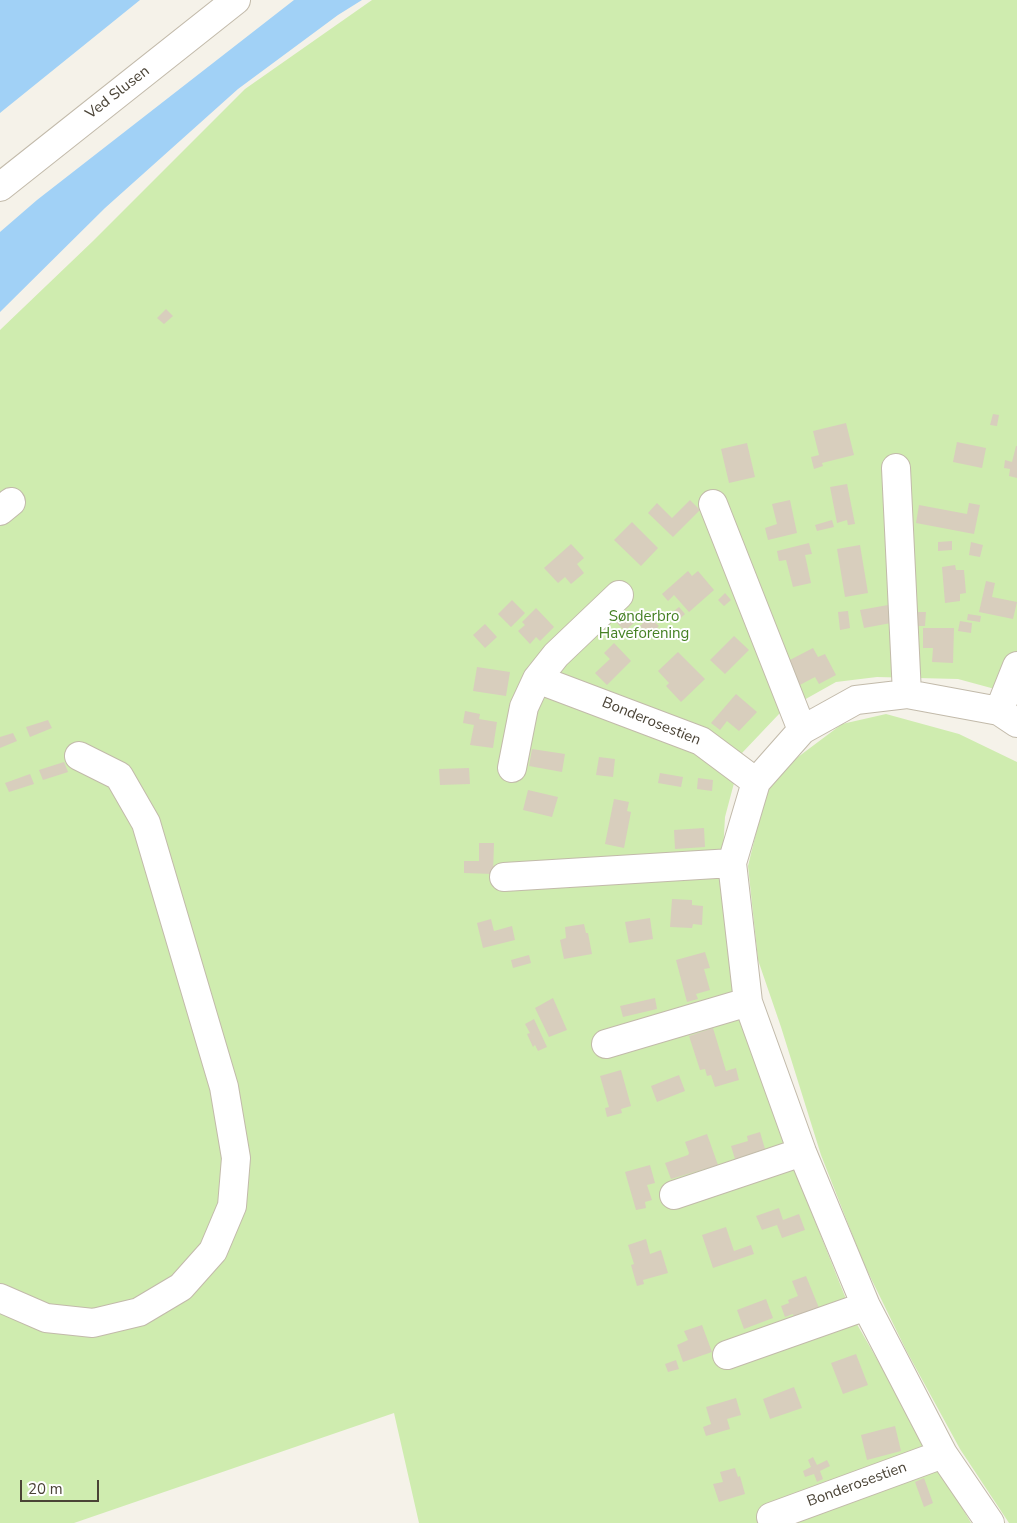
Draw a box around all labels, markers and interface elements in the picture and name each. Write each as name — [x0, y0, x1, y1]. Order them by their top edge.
street label: Ved Slusen — [83, 63, 153, 123]
park label: Sønderbro Haveforening — [599, 608, 689, 643]
street label: Bonderosestien — [599, 694, 703, 750]
street label: Bonderosestien — [805, 1459, 909, 1511]
scale bar — [22, 1470, 101, 1502]
text: 20 m — [28, 1479, 63, 1499]

